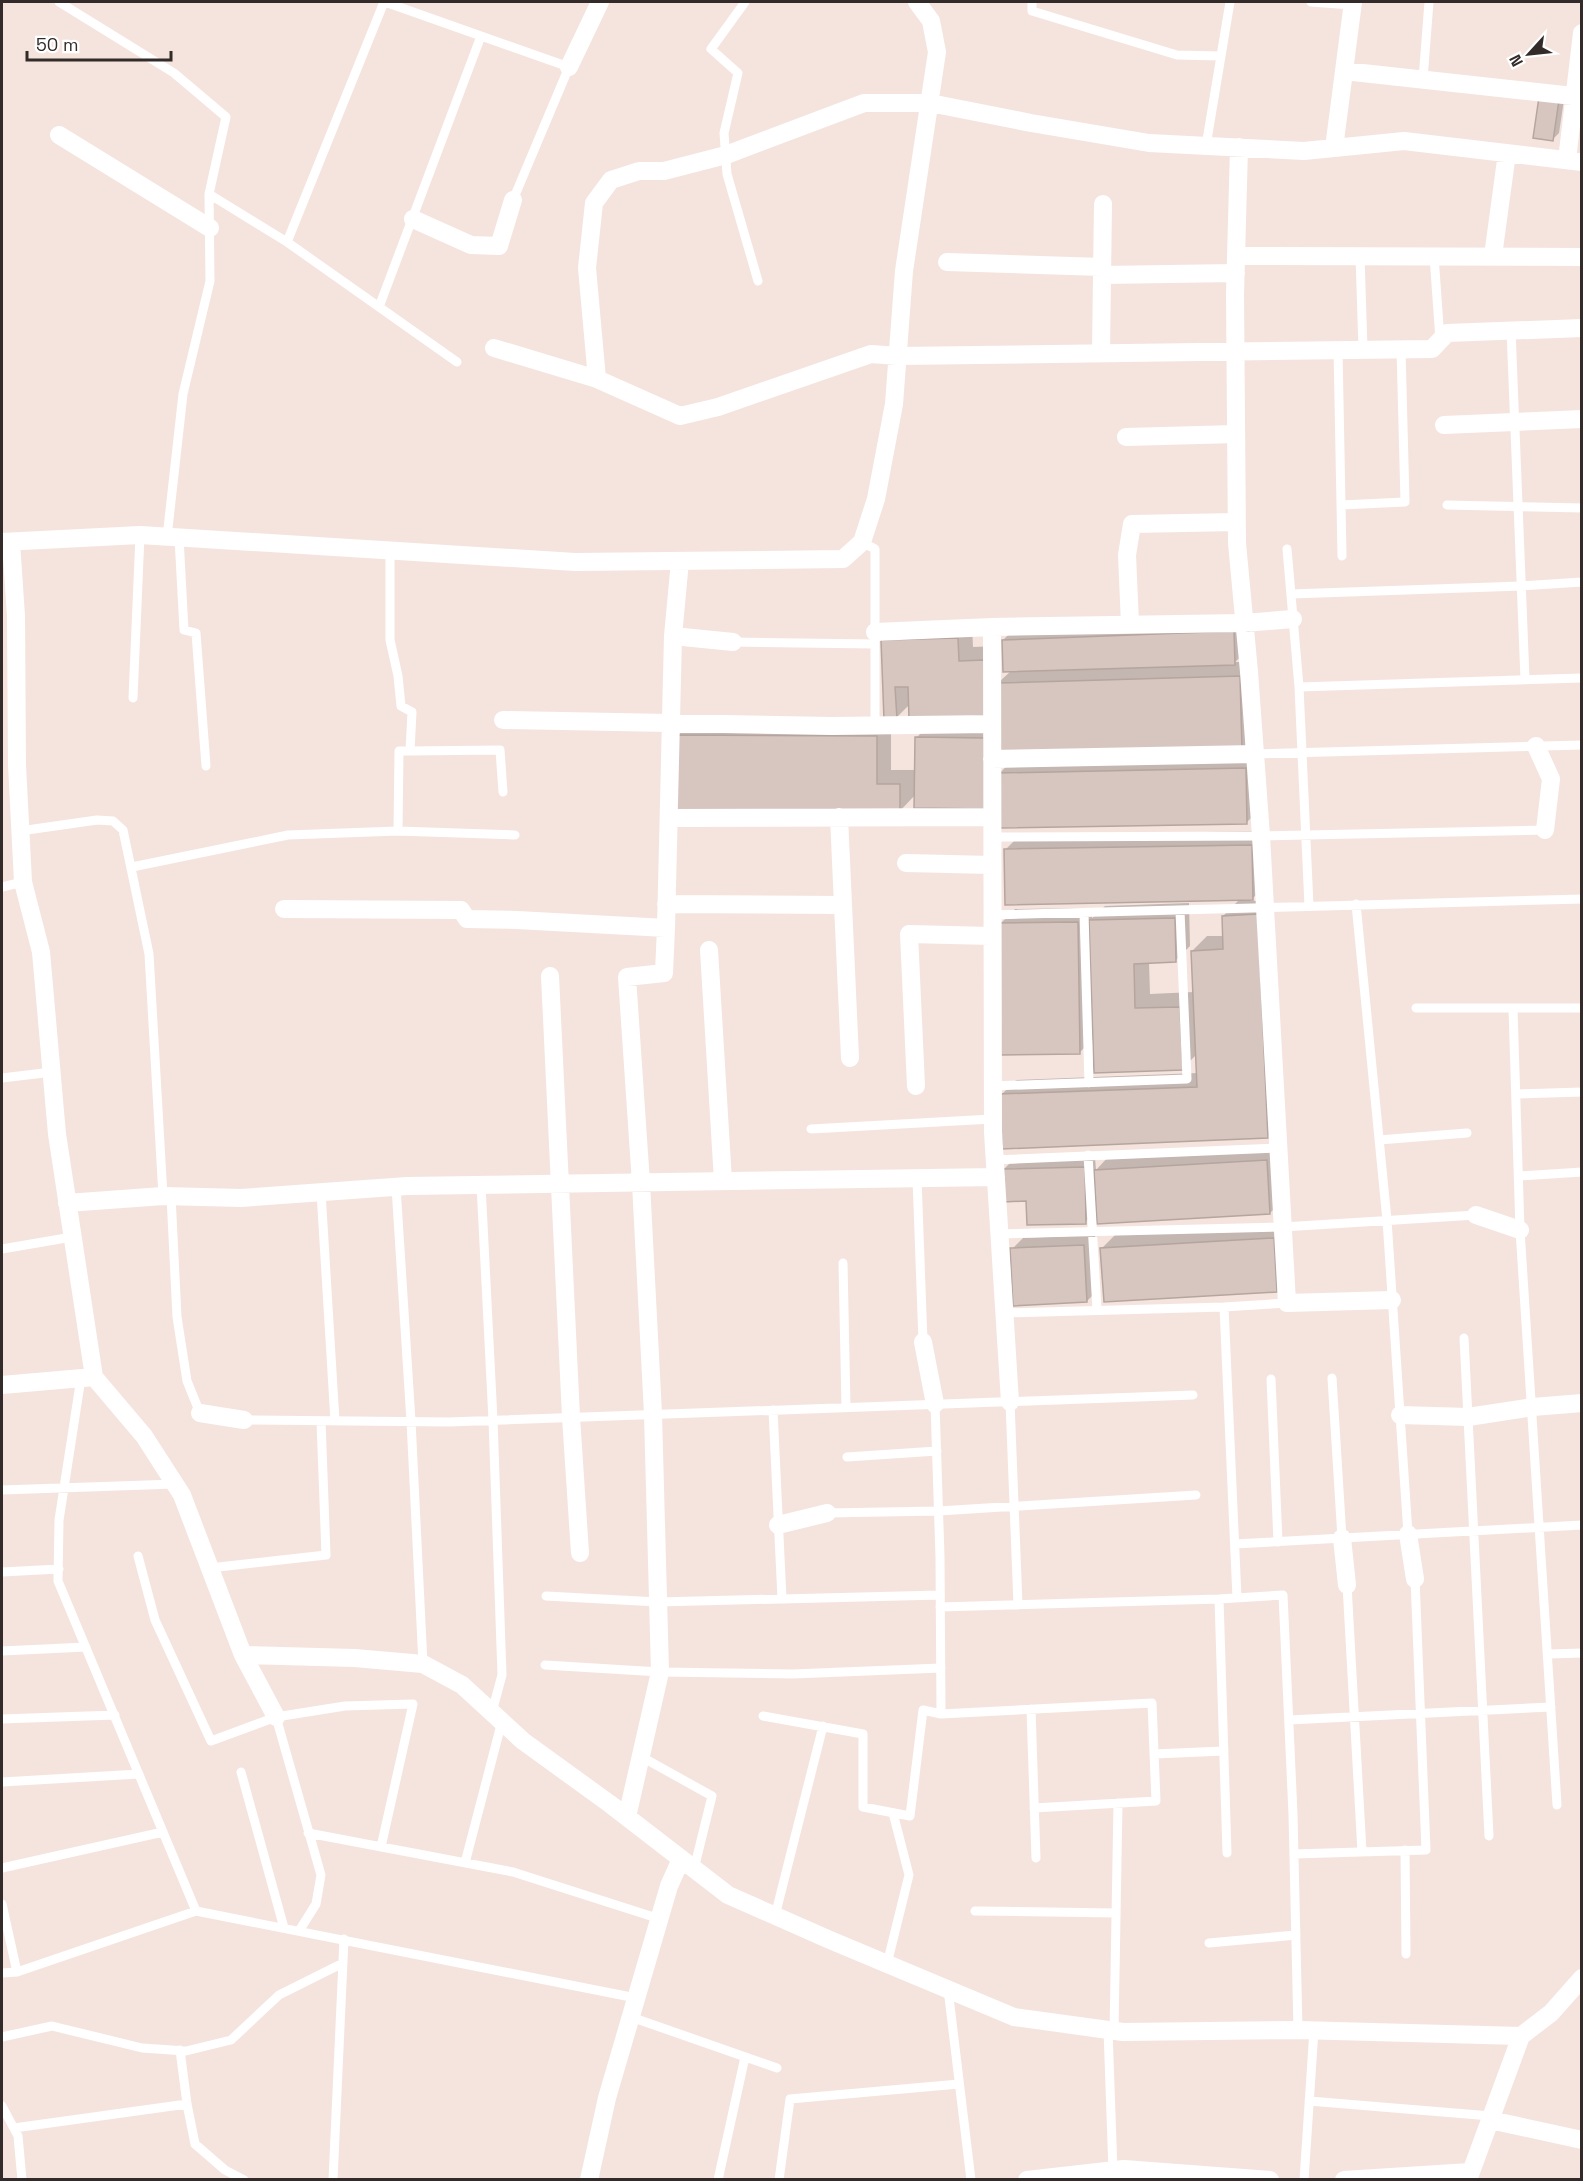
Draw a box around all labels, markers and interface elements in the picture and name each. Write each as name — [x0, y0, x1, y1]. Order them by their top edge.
scale bar — [27, 24, 171, 62]
north arrow — [1499, 24, 1559, 84]
text: 50 m — [36, 33, 78, 56]
text: N — [1504, 51, 1528, 70]

